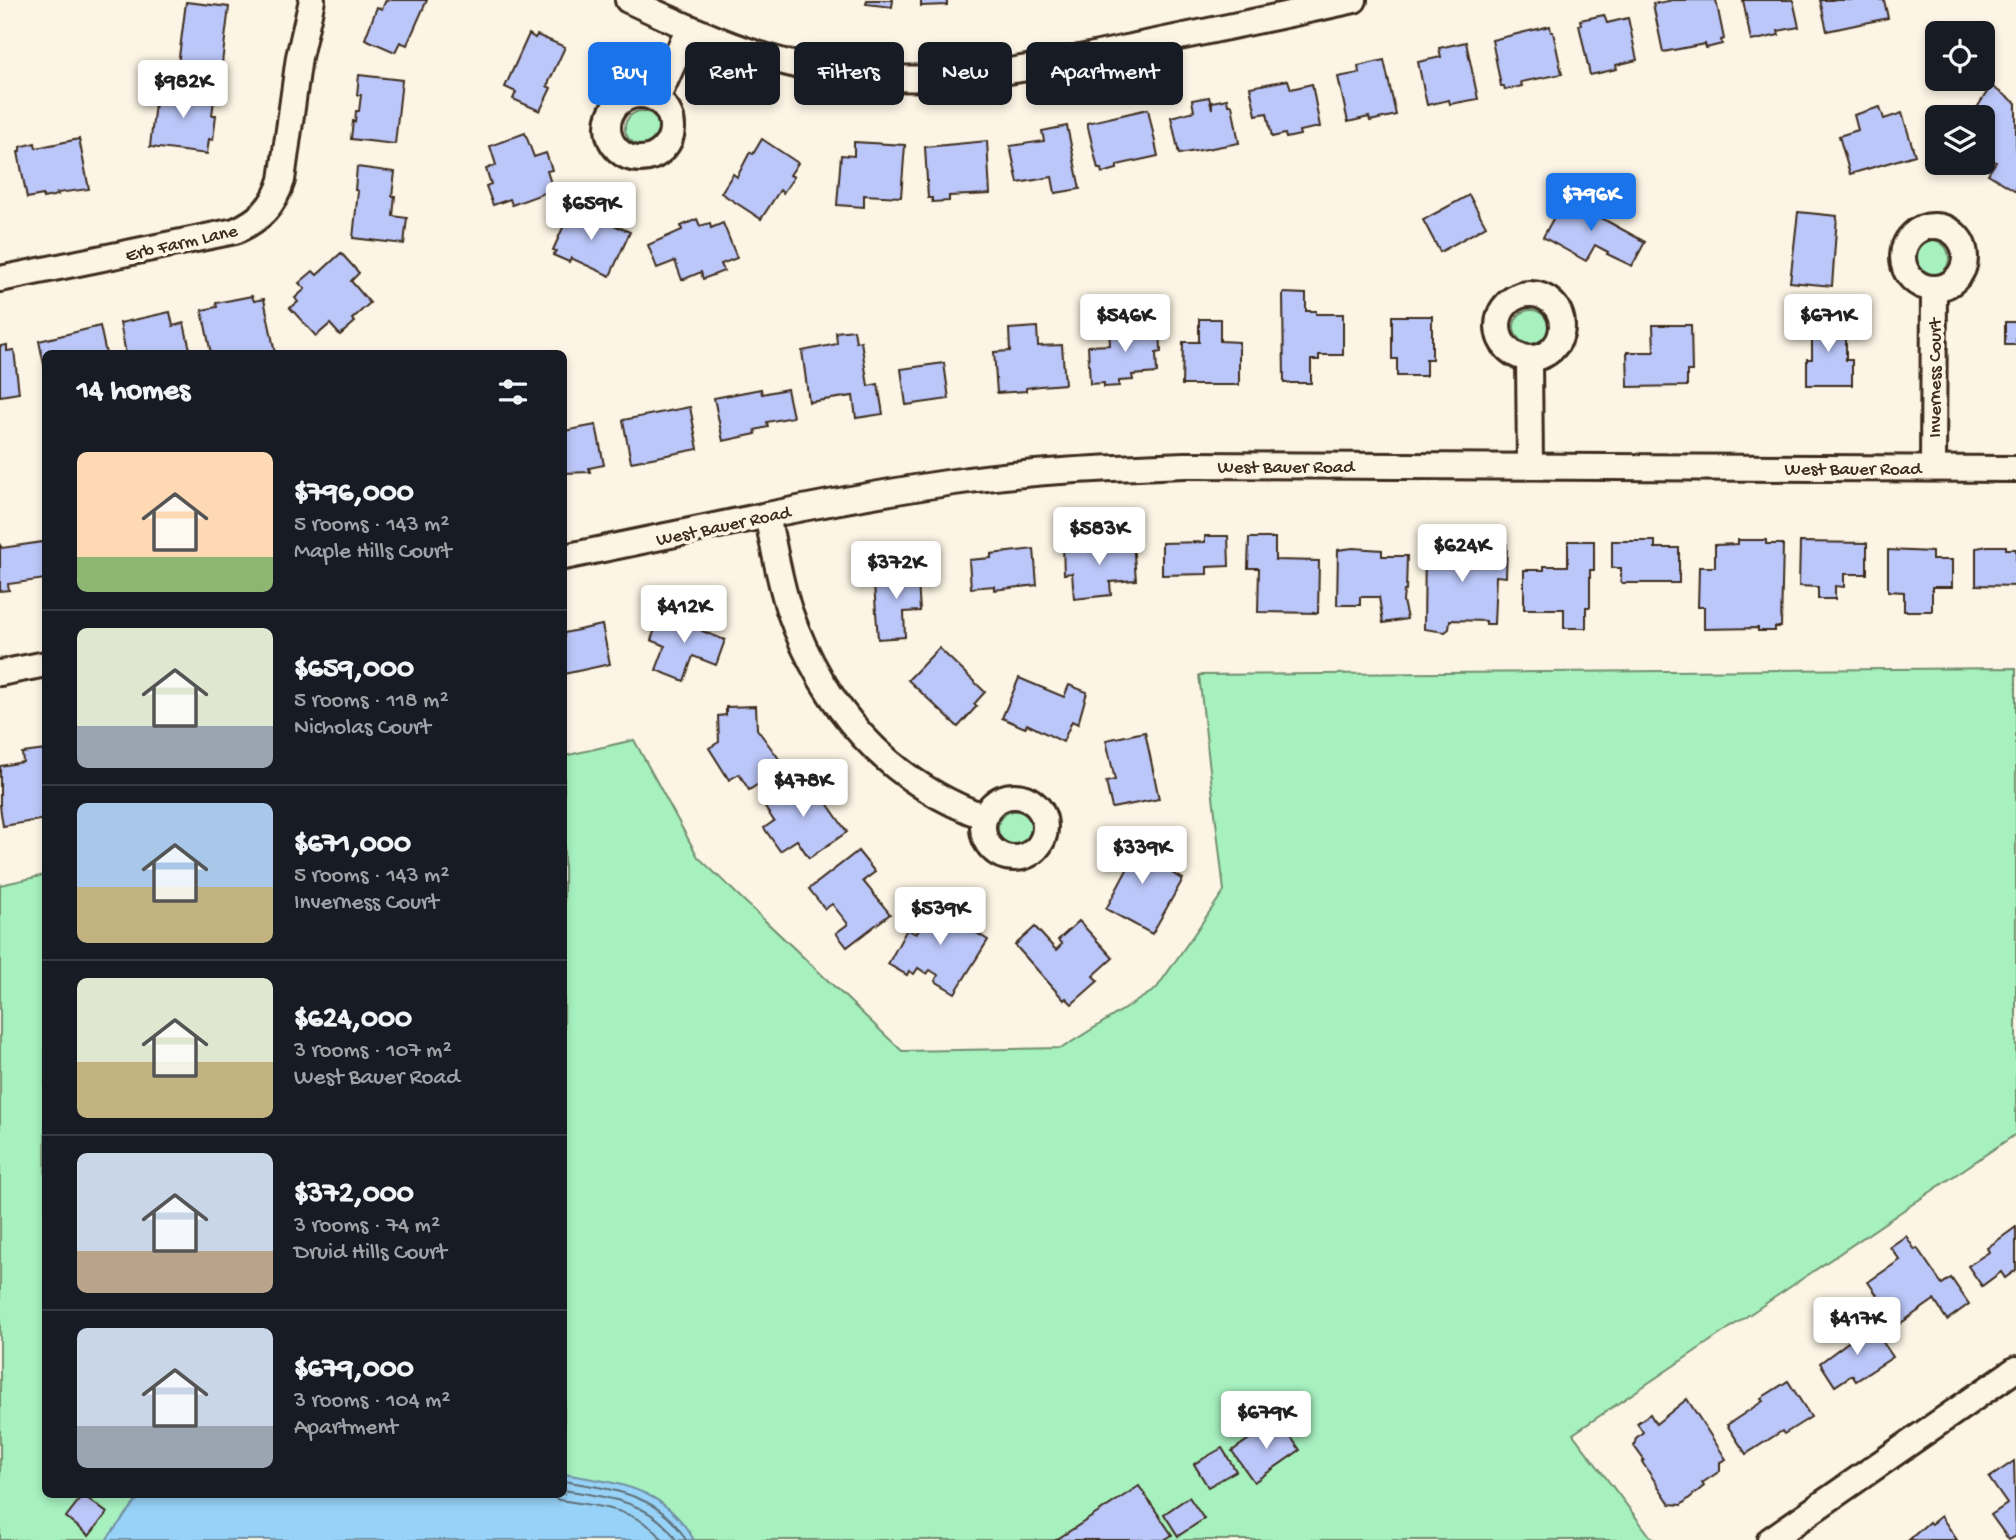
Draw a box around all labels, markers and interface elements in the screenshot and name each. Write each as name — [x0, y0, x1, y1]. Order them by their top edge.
map controls — [1925, 21, 1995, 175]
button: locate — [1925, 21, 1995, 91]
chip: Buy — [588, 42, 671, 105]
chip: Rent — [685, 42, 780, 105]
chip: Filters — [794, 42, 904, 105]
chip: New — [918, 42, 1012, 105]
chip: Apartment — [1026, 42, 1183, 105]
pin: $982K — [134, 60, 232, 120]
text: $982K — [154, 69, 212, 96]
button: layers — [1925, 105, 1995, 175]
pin: $796K — [1542, 174, 1640, 233]
pin: $659K — [542, 182, 640, 242]
text: $796K — [1562, 182, 1620, 209]
text: $659K — [562, 191, 620, 218]
street label: Erb Farm Lane — [123, 220, 240, 268]
pin: $546K — [1076, 294, 1174, 354]
pin: $671K — [1779, 294, 1877, 354]
text: $546K — [1096, 303, 1154, 330]
text: $671K — [1800, 303, 1856, 330]
street label: Inverness Court — [1925, 316, 1948, 438]
icon: filters — [494, 373, 532, 411]
text: 14 homes — [77, 375, 190, 410]
street label: West Bauer Road — [1218, 457, 1356, 480]
street label: West Bauer Road — [1785, 459, 1923, 482]
text: $796,000 — [294, 477, 414, 512]
icon: home — [133, 480, 217, 564]
street label: West Bauer Road — [654, 502, 795, 553]
pin: $583K — [1050, 508, 1148, 567]
text: 5 rooms · 143 m² — [294, 512, 449, 539]
text: $583K — [1069, 516, 1129, 543]
pin: $624K — [1413, 524, 1511, 584]
text: $624K — [1434, 533, 1490, 560]
text: Maple Hills Court — [294, 539, 451, 566]
pin: $372K — [847, 542, 945, 601]
text: $372K — [867, 550, 925, 577]
pin: $412K — [635, 586, 733, 645]
text: $412K — [657, 594, 711, 621]
text: $659,000 — [294, 653, 414, 688]
icon: home — [133, 656, 217, 740]
text: 5 rooms · 118 m² — [294, 688, 449, 715]
text: Nicholas Court — [294, 715, 431, 742]
pin: $478K — [754, 760, 852, 819]
text: $478K — [774, 768, 832, 795]
pin: $339K — [1093, 826, 1191, 886]
text: $671,000 — [294, 828, 411, 863]
icon: home — [133, 831, 217, 915]
text: $339K — [1113, 835, 1171, 862]
text: 5 rooms · 143 m² — [294, 863, 449, 890]
pin: $539K — [891, 888, 989, 947]
text: Inverness Court — [294, 890, 439, 917]
text: $539K — [911, 896, 969, 923]
text: $624,000 — [294, 1003, 412, 1038]
icon: home — [133, 1006, 217, 1090]
text: 3 rooms · 107 m² — [294, 1038, 452, 1065]
text: West Bauer Road — [294, 1065, 460, 1092]
text: $372,000 — [294, 1178, 414, 1213]
icon: home — [133, 1181, 217, 1265]
text: 3 rooms · 74 m² — [294, 1213, 440, 1240]
text: Druid Hills Court — [294, 1240, 447, 1267]
pin: $417K — [1808, 1298, 1906, 1357]
text: $417K — [1829, 1306, 1885, 1333]
text: $679,000 — [294, 1353, 414, 1388]
icon: home — [133, 1356, 217, 1440]
text: 3 rooms · 104 m² — [294, 1388, 450, 1415]
pin: $679K — [1217, 1392, 1315, 1451]
text: $679K — [1237, 1400, 1295, 1427]
text: Apartment — [294, 1415, 398, 1442]

